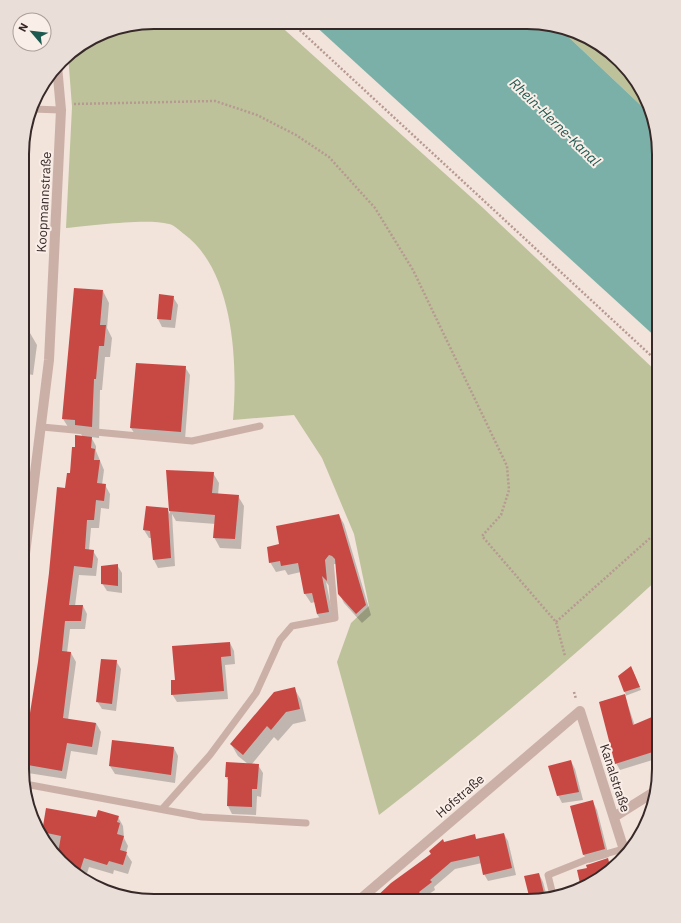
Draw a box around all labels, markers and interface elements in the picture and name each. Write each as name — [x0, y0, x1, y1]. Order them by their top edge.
north arrow — [12, 12, 52, 52]
text: N — [15, 20, 31, 34]
water label: Rhein-Herne-Kanal — [506, 74, 604, 170]
street label: Koopmannstraße — [33, 151, 55, 253]
street label: Kanalstraße — [596, 742, 634, 814]
street label: Hofstraße — [432, 770, 488, 822]

